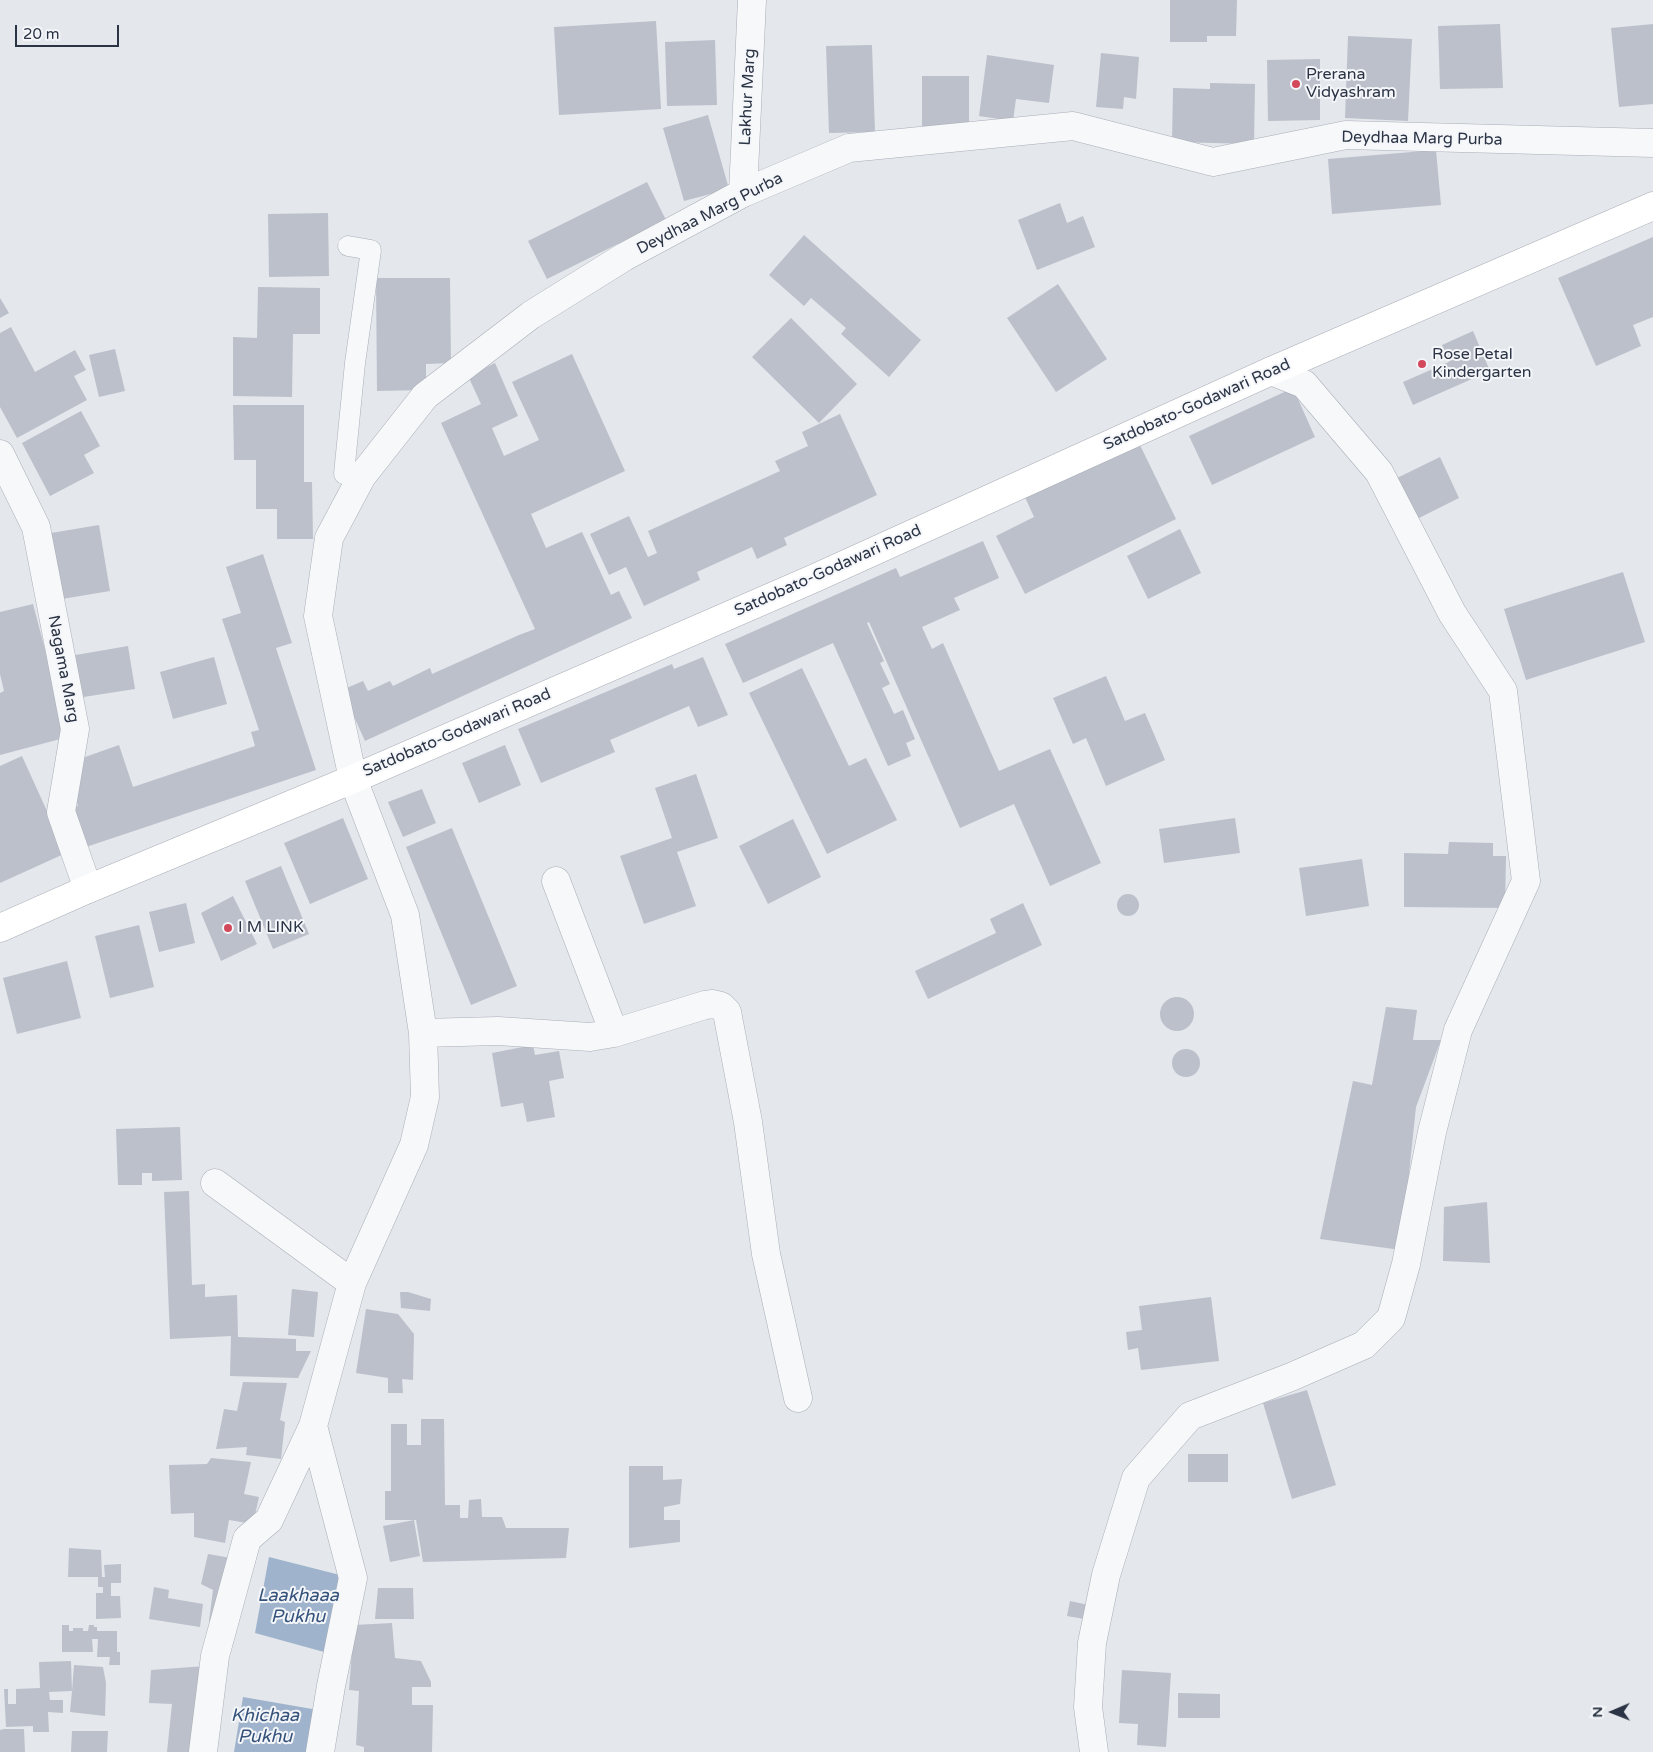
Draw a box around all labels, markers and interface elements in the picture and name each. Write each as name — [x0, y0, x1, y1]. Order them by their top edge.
scale bar — [18, 15, 121, 47]
text: 20 m — [23, 25, 60, 43]
street label: Lakhur Marg — [736, 48, 760, 146]
place label: Prerana Vidyashram — [1306, 65, 1396, 103]
marker: Prerana Vidyashram — [1290, 78, 1302, 90]
street label: Deydhaa Marg Purba — [1341, 128, 1503, 150]
street label: Deydhaa Marg Purba — [634, 169, 786, 259]
place label: Rose Petal Kindergarten — [1432, 345, 1532, 383]
street label: Satdobato-Godawari Road — [1101, 355, 1293, 455]
marker: Rose Petal Kindergarten — [1416, 358, 1428, 370]
street label: Satdobato-Godawari Road — [732, 521, 924, 621]
street label: Nagama Marg — [43, 614, 83, 724]
street label: Satdobato-Godawari Road — [360, 685, 554, 781]
place label: I M LINK — [238, 918, 304, 938]
marker: I M LINK — [222, 922, 234, 934]
water label: Laakhaaa Pukhu — [257, 1585, 339, 1628]
north arrow — [1588, 1687, 1638, 1737]
water label: Khichaa Pukhu — [231, 1705, 299, 1748]
text: N — [1589, 1706, 1606, 1718]

